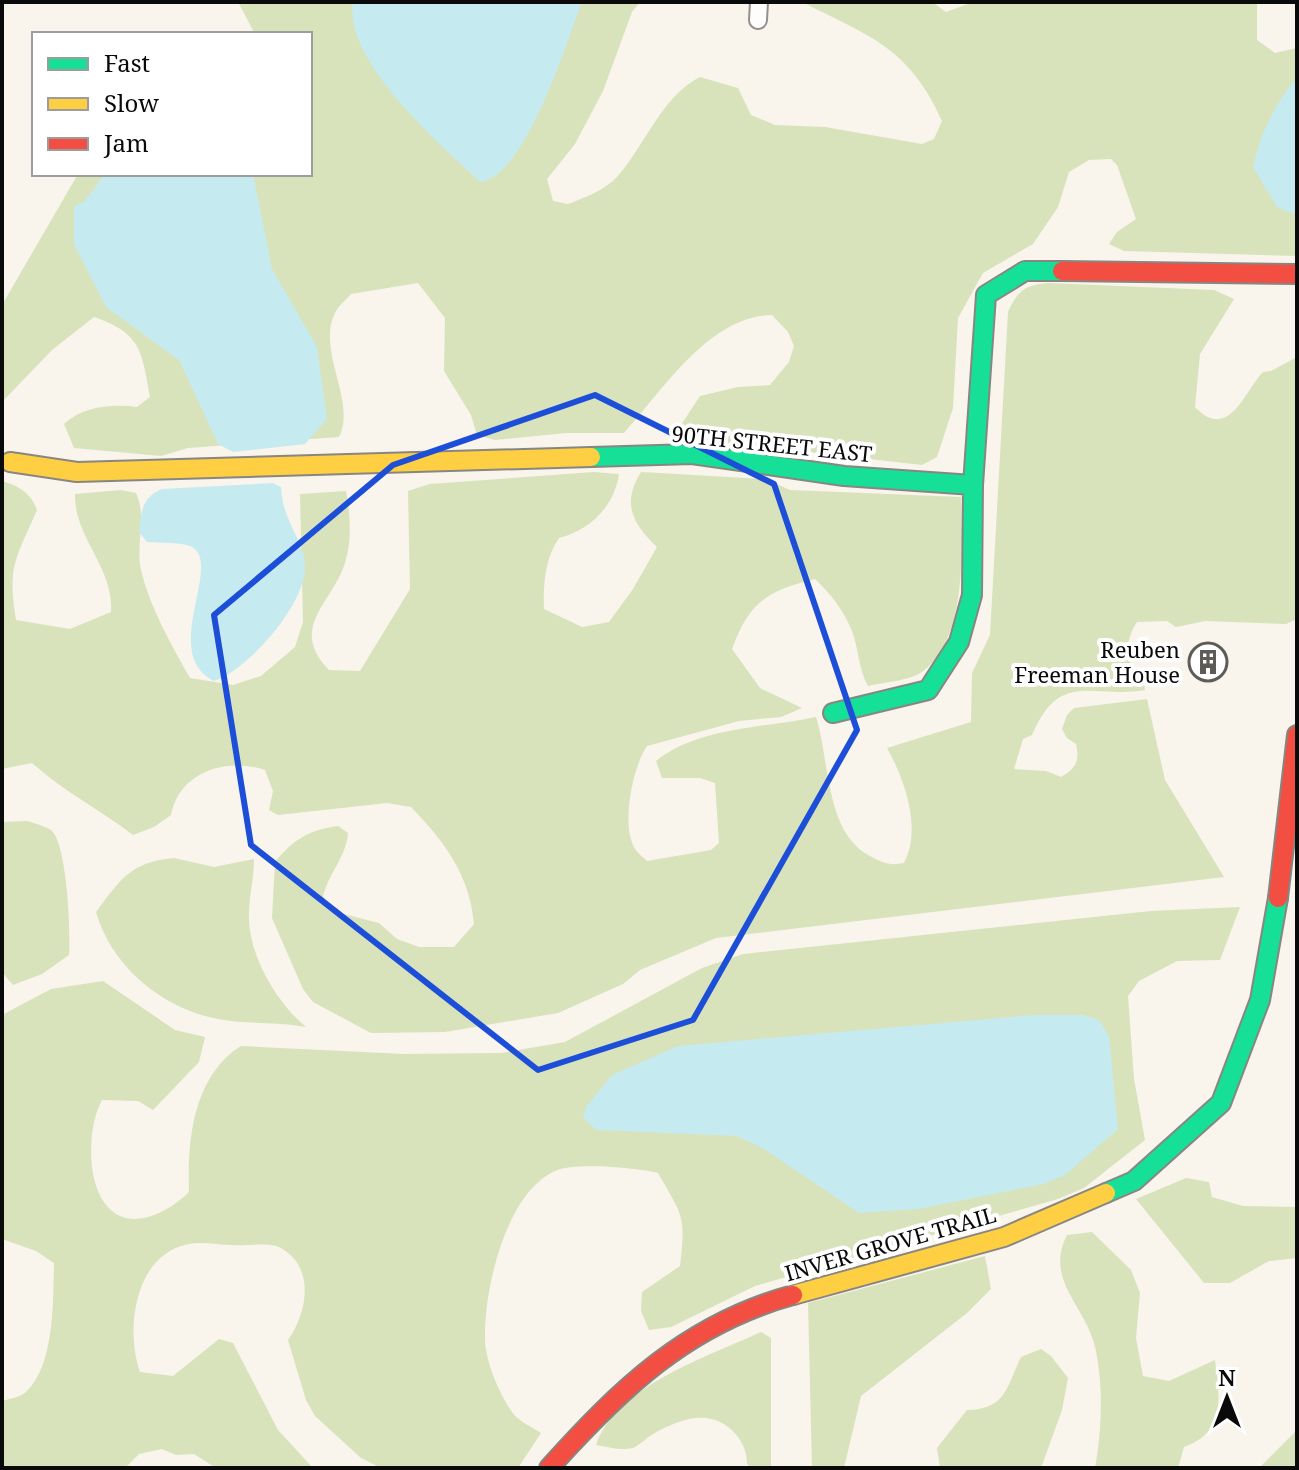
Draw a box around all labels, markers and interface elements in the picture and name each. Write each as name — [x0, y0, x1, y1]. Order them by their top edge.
legend — [32, 32, 312, 176]
text: Fast — [104, 46, 150, 79]
text: Slow — [104, 86, 159, 119]
text: Jam — [103, 126, 149, 159]
street label: 90TH STREET EAST — [670, 418, 874, 469]
place label: Reuben Freeman House — [1014, 634, 1180, 689]
building icon: Reuben Freeman House — [1187, 641, 1229, 683]
street label: INVER GROVE TRAIL — [781, 1198, 999, 1288]
north arrow — [1187, 1358, 1267, 1438]
text: N — [1218, 1362, 1236, 1392]

